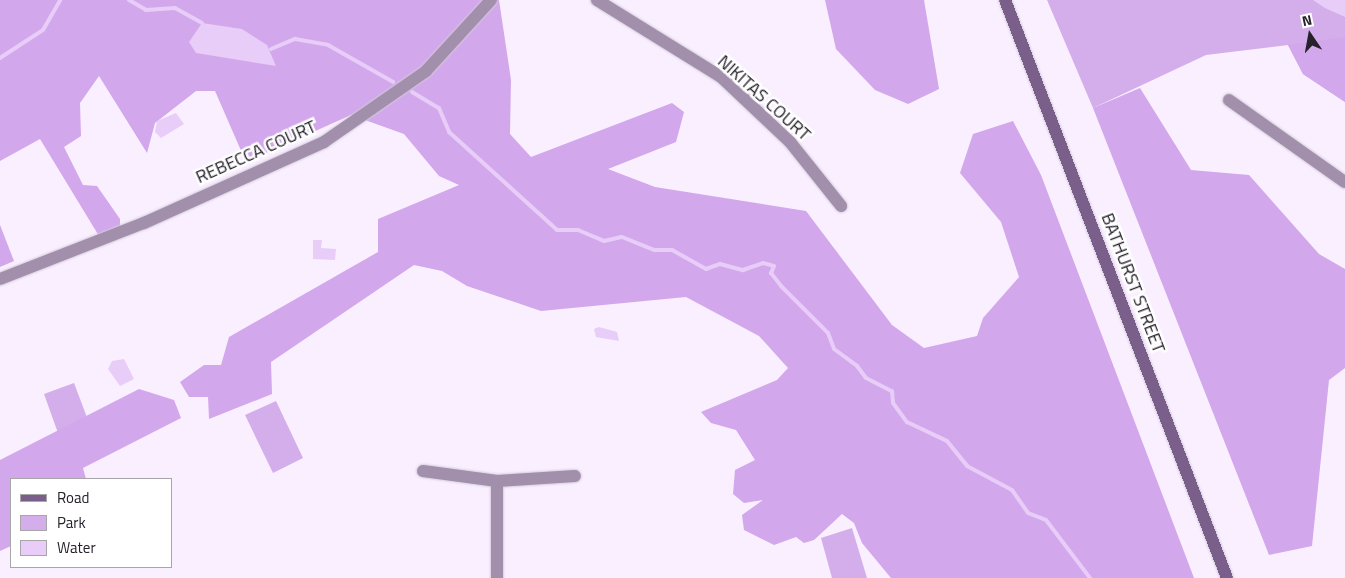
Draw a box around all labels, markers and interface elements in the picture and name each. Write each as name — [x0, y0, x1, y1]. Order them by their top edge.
text: N — [1300, 9, 1314, 31]
north arrow — [1285, 10, 1335, 60]
street label: NIKITAS COURT — [713, 51, 815, 145]
street label: REBECCA COURT — [192, 116, 320, 188]
street label: BATHURST STREET — [1096, 210, 1170, 356]
legend — [10, 478, 172, 568]
text: Road — [57, 486, 89, 509]
text: Park — [57, 511, 86, 534]
text: Water — [57, 536, 96, 559]

